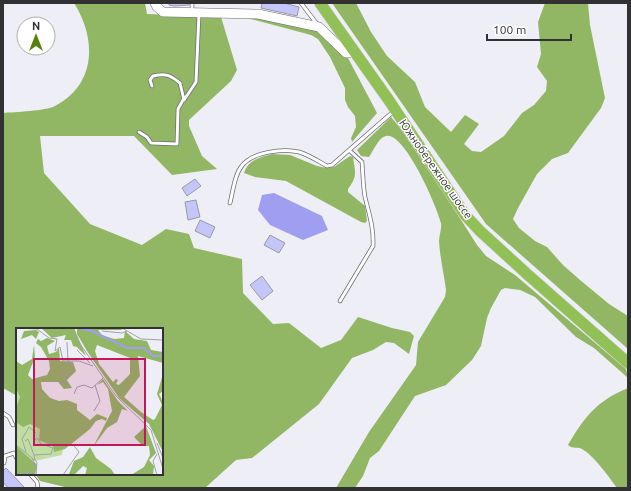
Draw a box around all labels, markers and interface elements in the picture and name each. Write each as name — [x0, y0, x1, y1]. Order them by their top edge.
north arrow — [16, 16, 56, 56]
scale bar — [487, 16, 571, 42]
text: N — [32, 20, 40, 32]
text: 100 m — [493, 23, 526, 36]
street label: Южнобережное шоссе — [397, 117, 475, 221]
inset map — [16, 328, 163, 475]

